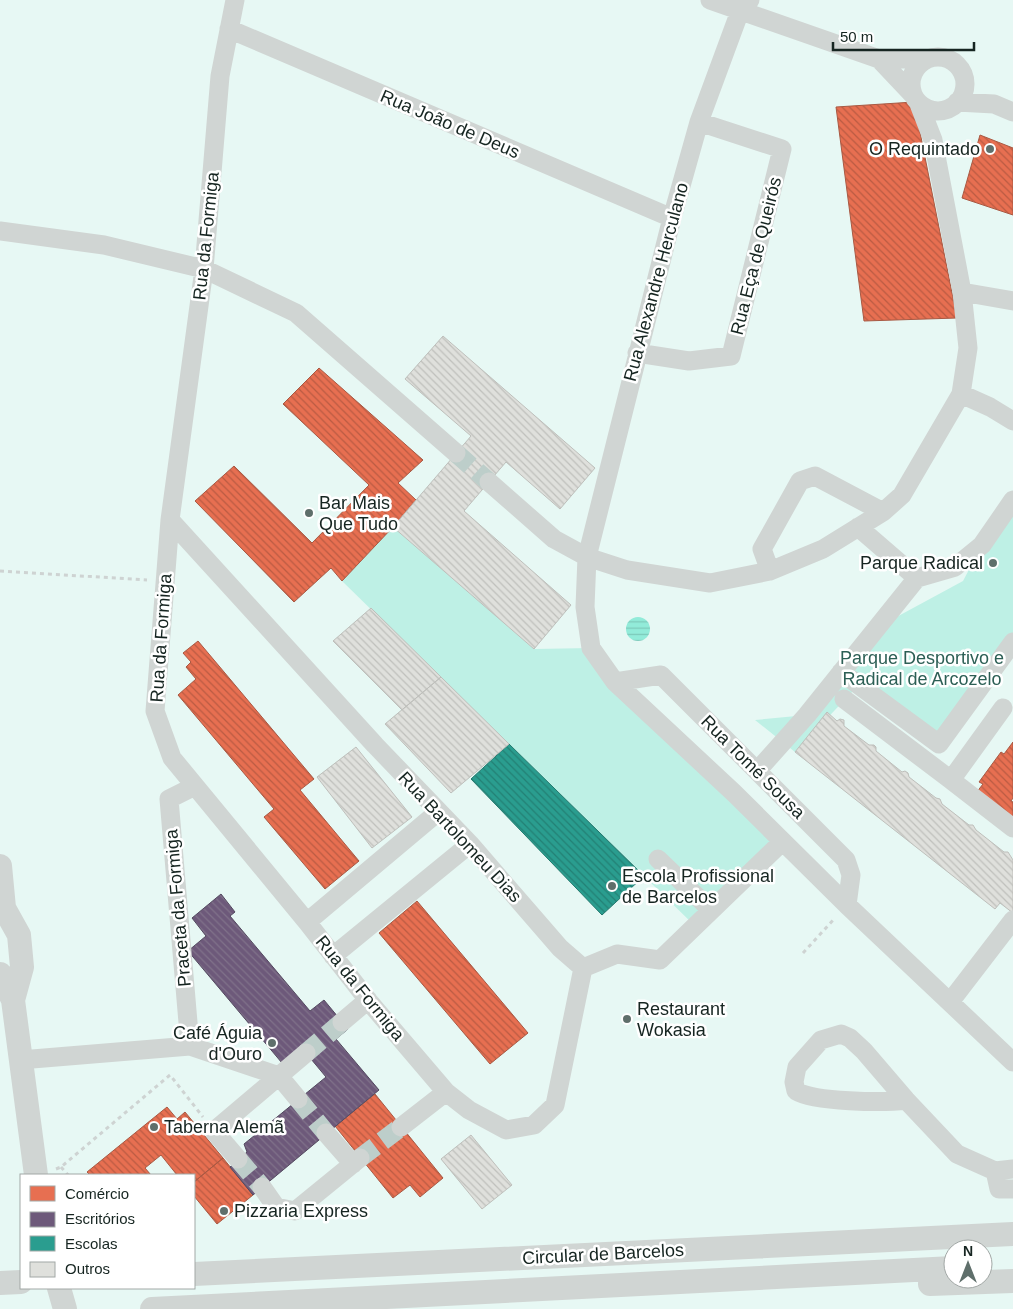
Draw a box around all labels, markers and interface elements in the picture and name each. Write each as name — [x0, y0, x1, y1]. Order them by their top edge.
scale bar — [833, 20, 974, 52]
text: 50 m — [840, 28, 873, 45]
street label: Rua João de Deus — [377, 86, 523, 162]
place label: O Requintado — [869, 139, 980, 159]
marker: O Requintado — [984, 143, 996, 155]
street label: Rua da Formiga — [189, 170, 223, 301]
street label: Rua Eça de Queirós — [727, 175, 785, 337]
street label: Rua Alexandre Herculano — [620, 180, 692, 384]
place label: Bar Mais Que Tudo — [319, 493, 398, 534]
marker: Bar Mais Que Tudo — [303, 507, 315, 519]
place label: Parque Radical — [860, 553, 983, 573]
marker: Parque Radical — [987, 557, 999, 569]
street label: Rua da Formiga — [147, 572, 176, 703]
park label: Parque Desportivo e Radical de Arcozelo — [840, 648, 1004, 689]
street label: Rua Tomé Sousa — [697, 711, 809, 823]
street label: Rua Bartolomeu Dias — [394, 768, 526, 906]
street label: Praceta da Formiga — [161, 827, 195, 988]
place label: Escola Profissional de Barcelos — [622, 866, 774, 907]
marker: Escola Profissional de Barcelos — [606, 880, 618, 892]
street label: Rua da Formiga — [312, 932, 409, 1045]
place label: Restaurant Wokasia — [637, 999, 725, 1040]
marker: Restaurant Wokasia — [621, 1013, 633, 1025]
place label: Café Águia d'Ouro — [173, 1023, 263, 1064]
marker: Café Águia d'Ouro — [266, 1037, 278, 1049]
place label: Taberna Alemã — [164, 1117, 285, 1137]
marker: Taberna Alemã — [148, 1121, 160, 1133]
legend — [20, 1174, 195, 1289]
text: Comércio — [65, 1185, 129, 1202]
place label: Pizzaria Express — [234, 1201, 368, 1221]
marker: Pizzaria Express — [218, 1205, 230, 1217]
text: Escritórios — [65, 1210, 135, 1227]
text: Escolas — [65, 1235, 118, 1252]
north arrow — [943, 1239, 993, 1289]
street label: Circular de Barcelos — [522, 1240, 684, 1268]
text: N — [963, 1243, 973, 1259]
text: Outros — [65, 1260, 110, 1277]

